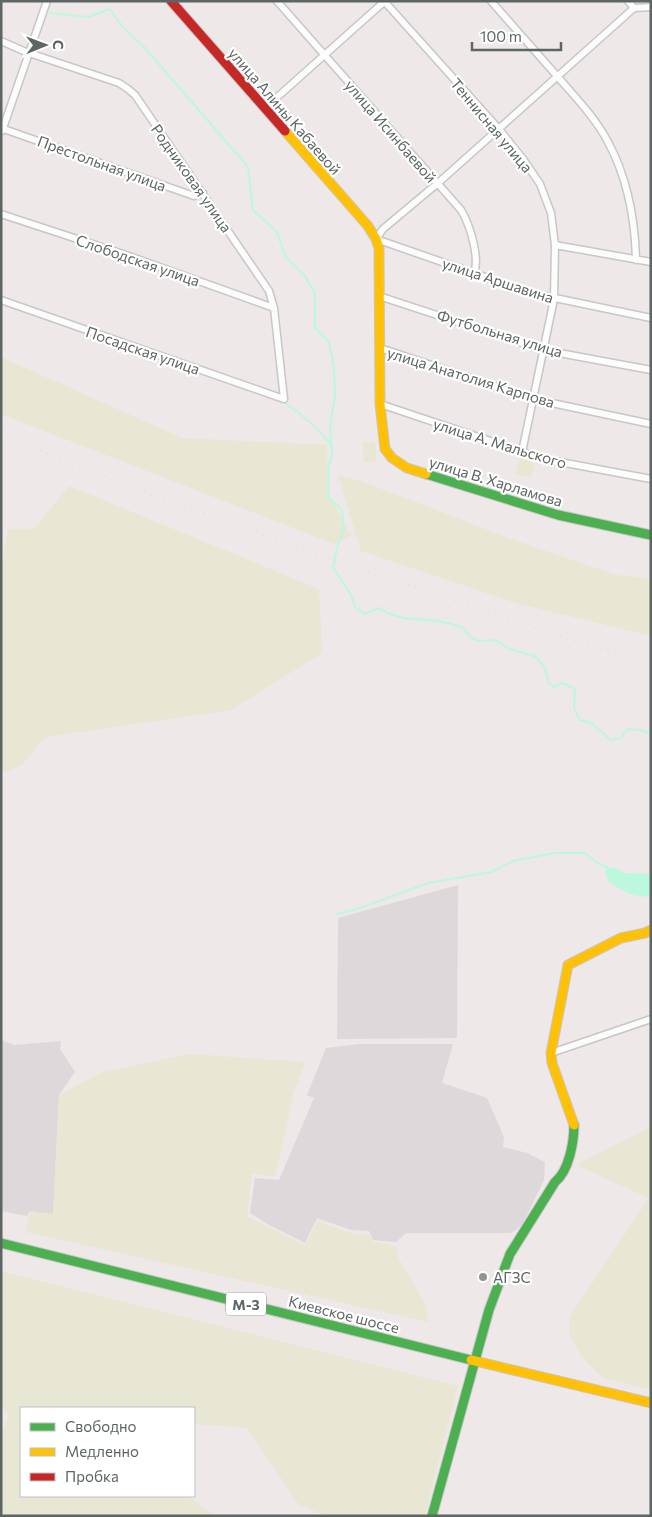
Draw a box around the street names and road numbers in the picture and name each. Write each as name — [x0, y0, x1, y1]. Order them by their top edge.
street label: улица Алины Кабаевой — [225, 44, 345, 178]
street label: Теннисная улица — [447, 74, 537, 176]
street label: улица Исинбаевой — [342, 76, 440, 186]
street label: Родниковая улица — [148, 120, 236, 236]
street label: Престольная улица — [35, 131, 169, 195]
street label: Слободская улица — [74, 230, 202, 290]
street label: улица Аршавина — [440, 253, 556, 307]
street label: Футбольная улица — [435, 305, 565, 361]
street label: Посадская улица — [84, 322, 202, 378]
street label: улица Анатолия Карпова — [385, 343, 557, 411]
street label: улица А. Мальского — [431, 414, 569, 472]
street label: улица В. Харламова — [427, 452, 565, 510]
road number: М-3 — [226, 1292, 266, 1316]
street label: Киевское шоссе — [287, 1292, 401, 1336]

